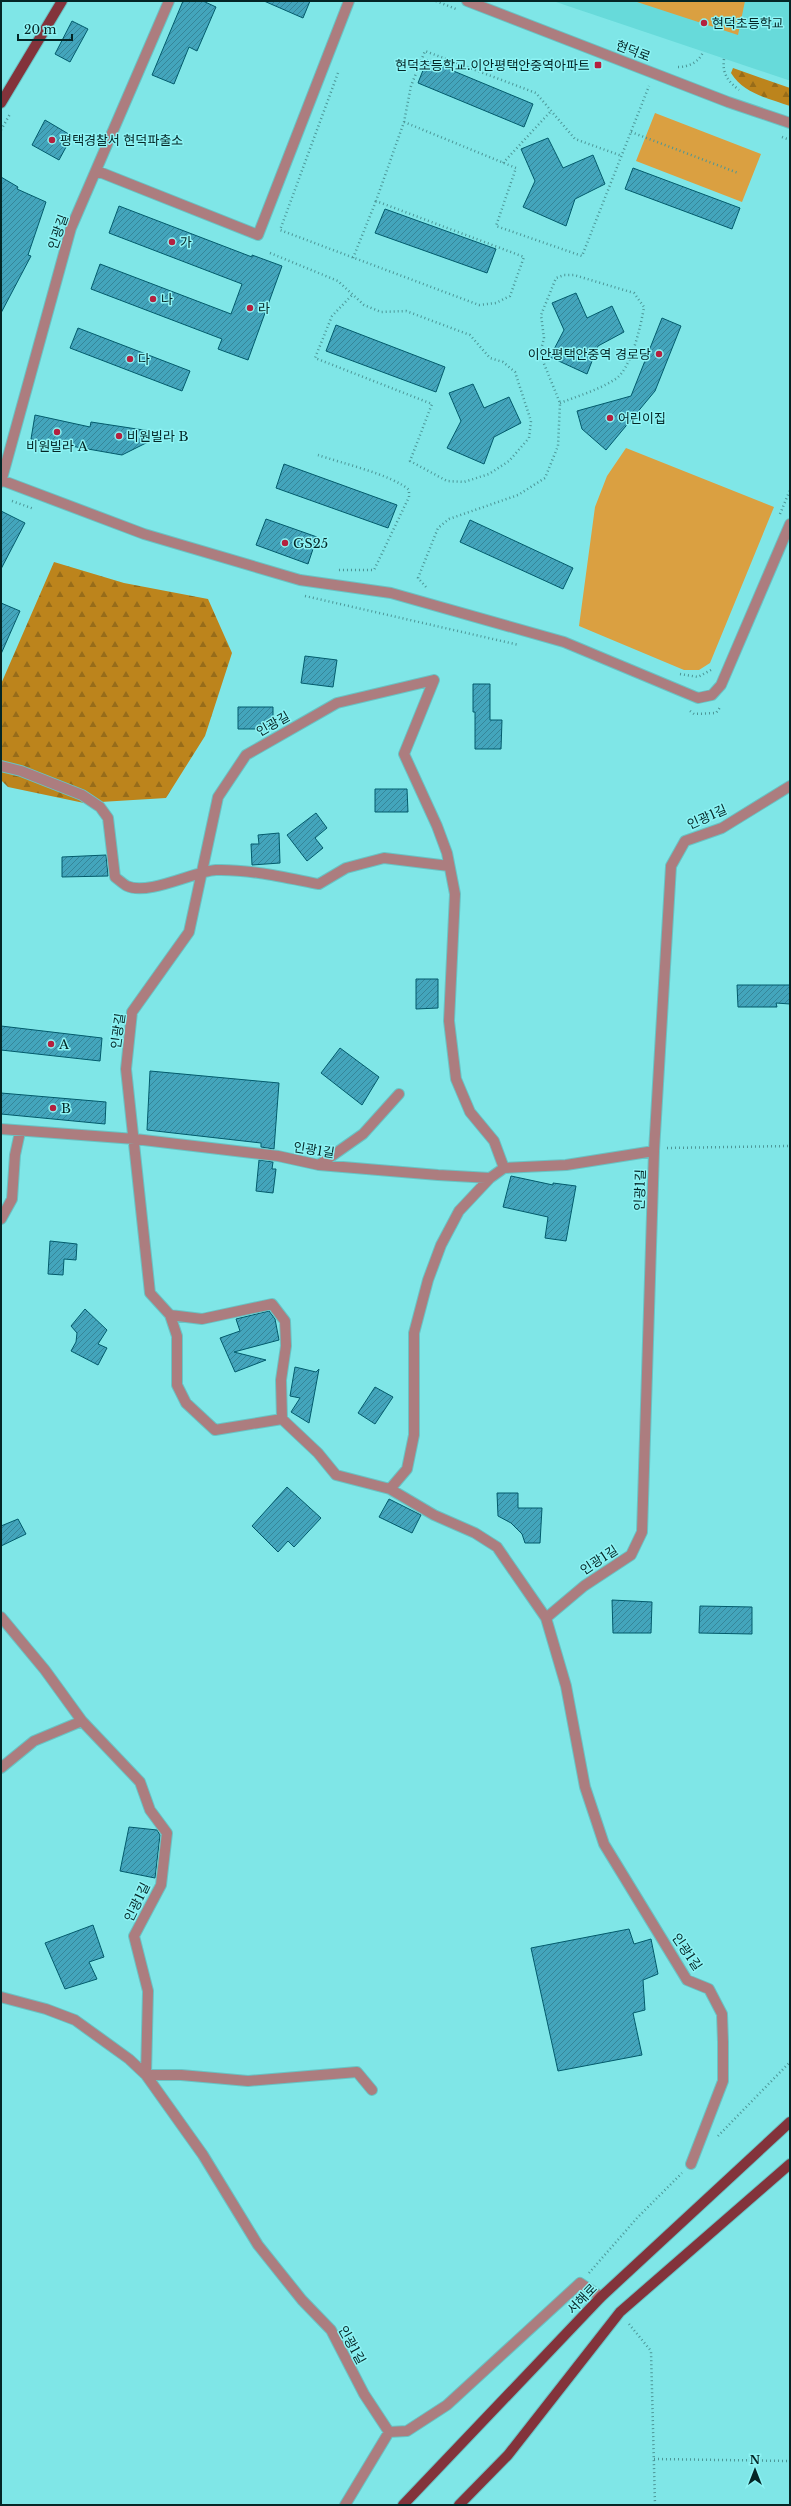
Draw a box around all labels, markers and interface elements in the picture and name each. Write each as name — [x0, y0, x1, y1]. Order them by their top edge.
place label: 현덕초등학교 — [712, 15, 784, 32]
scale bar — [18, 16, 72, 42]
marker: 현덕초등학교 — [699, 18, 709, 28]
text: 20 m — [24, 22, 56, 37]
street label: 현덕로 — [613, 37, 653, 65]
place label: 현덕초등학교.이안평택안중역아파트 — [395, 57, 590, 74]
marker: 현덕초등학교.이안평택안중역아파트 — [593, 60, 603, 70]
place label: 평택경찰서 현덕파출소 — [60, 132, 183, 149]
marker: 평택경찰서 현덕파출소 — [47, 135, 57, 145]
street label: 인광길 — [44, 212, 72, 252]
place label: 가 — [180, 234, 192, 251]
marker: 가 — [167, 237, 177, 247]
place label: 나 — [161, 291, 173, 308]
marker: 나 — [148, 294, 158, 304]
place label: 라 — [258, 300, 270, 317]
marker: 라 — [245, 303, 255, 313]
place label: 이안평택안중역 경로당 — [528, 346, 651, 363]
marker: 이안평택안중역 경로당 — [654, 349, 664, 359]
place label: 다 — [138, 351, 150, 368]
marker: 다 — [125, 354, 135, 364]
place label: 어린이집 — [618, 410, 666, 427]
marker: 어린이집 — [605, 413, 615, 423]
marker: 비원빌라 A — [52, 427, 62, 437]
place label: 비원빌라 B — [127, 428, 189, 445]
marker: 비원빌라 B — [114, 431, 124, 441]
place label: 비원빌라 A — [26, 438, 89, 455]
place label: GS25 — [293, 535, 328, 552]
marker: GS25 — [280, 538, 290, 548]
street label: 인광길 — [253, 708, 293, 740]
street label: 인광1길 — [685, 801, 729, 833]
street label: 인광길 — [107, 1012, 129, 1050]
place label: A — [58, 1036, 70, 1053]
marker: A — [46, 1039, 56, 1049]
place label: B — [61, 1100, 71, 1117]
marker: B — [48, 1103, 58, 1113]
street label: 인광1길 — [292, 1138, 336, 1162]
street label: 인광1길 — [631, 1169, 649, 1211]
street label: 인광1길 — [577, 1542, 621, 1578]
street label: 인광1길 — [120, 1880, 154, 1924]
street label: 인광1길 — [668, 1930, 706, 1974]
street label: 서해로 — [563, 2280, 601, 2318]
street label: 인광1길 — [334, 2323, 370, 2367]
north arrow — [735, 2450, 775, 2490]
text: N — [750, 2453, 761, 2467]

